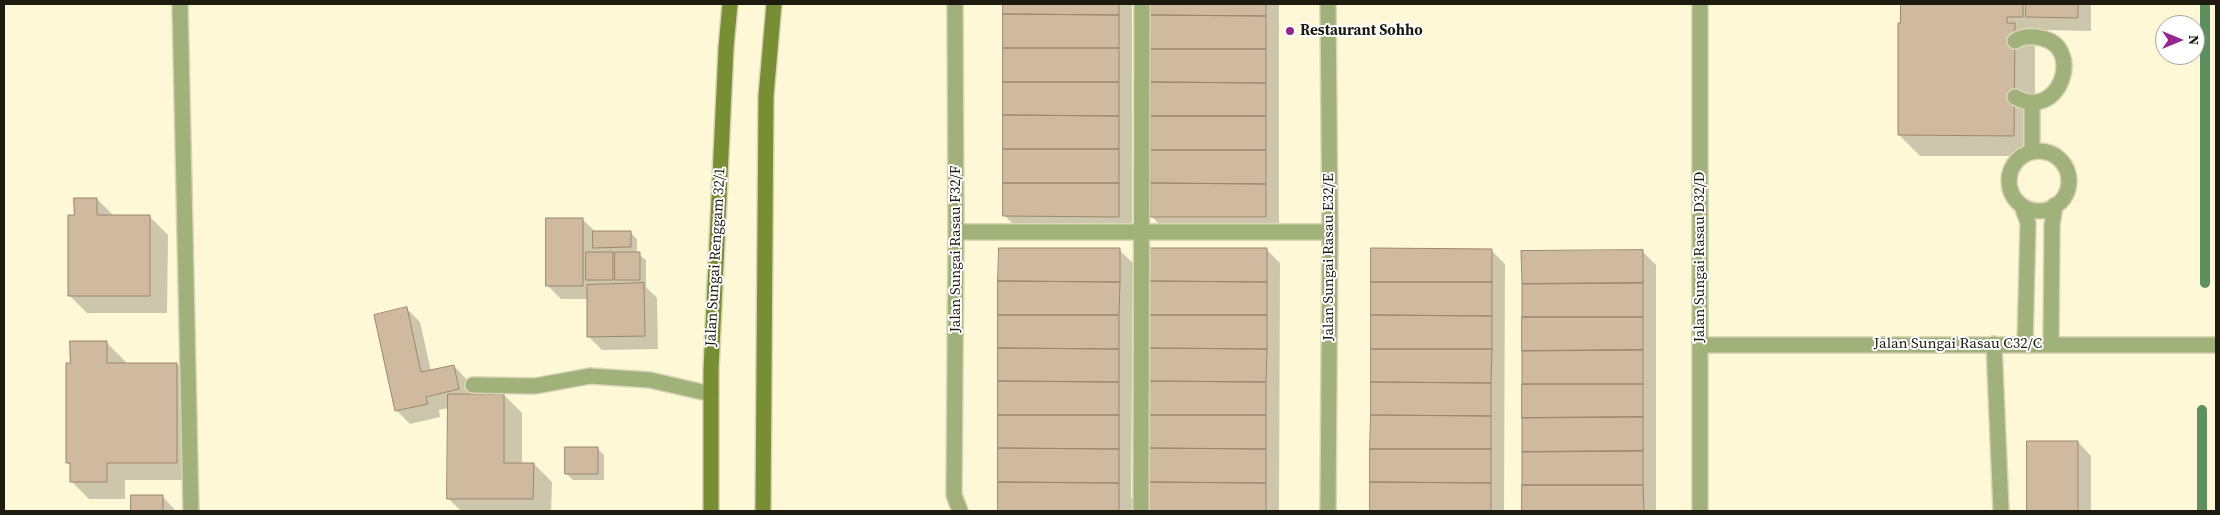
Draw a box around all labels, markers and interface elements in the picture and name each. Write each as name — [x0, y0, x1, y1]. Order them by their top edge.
north arrow — [2155, 15, 2205, 65]
place label: Restaurant Sohho — [1300, 22, 1423, 40]
marker: Restaurant Sohho — [1284, 25, 1296, 37]
text: N — [2184, 35, 2204, 45]
street label: Jalan Sungai Rasau F32/F — [947, 166, 965, 332]
street label: Jalan Sungai Renggam 32/1 — [702, 167, 730, 347]
street label: Jalan Sungai Rasau D32/D — [1691, 172, 1709, 342]
street label: Jalan Sungai Rasau E32/E — [1320, 173, 1338, 341]
street label: Jalan Sungai Rasau C32/C — [1874, 335, 2042, 353]

